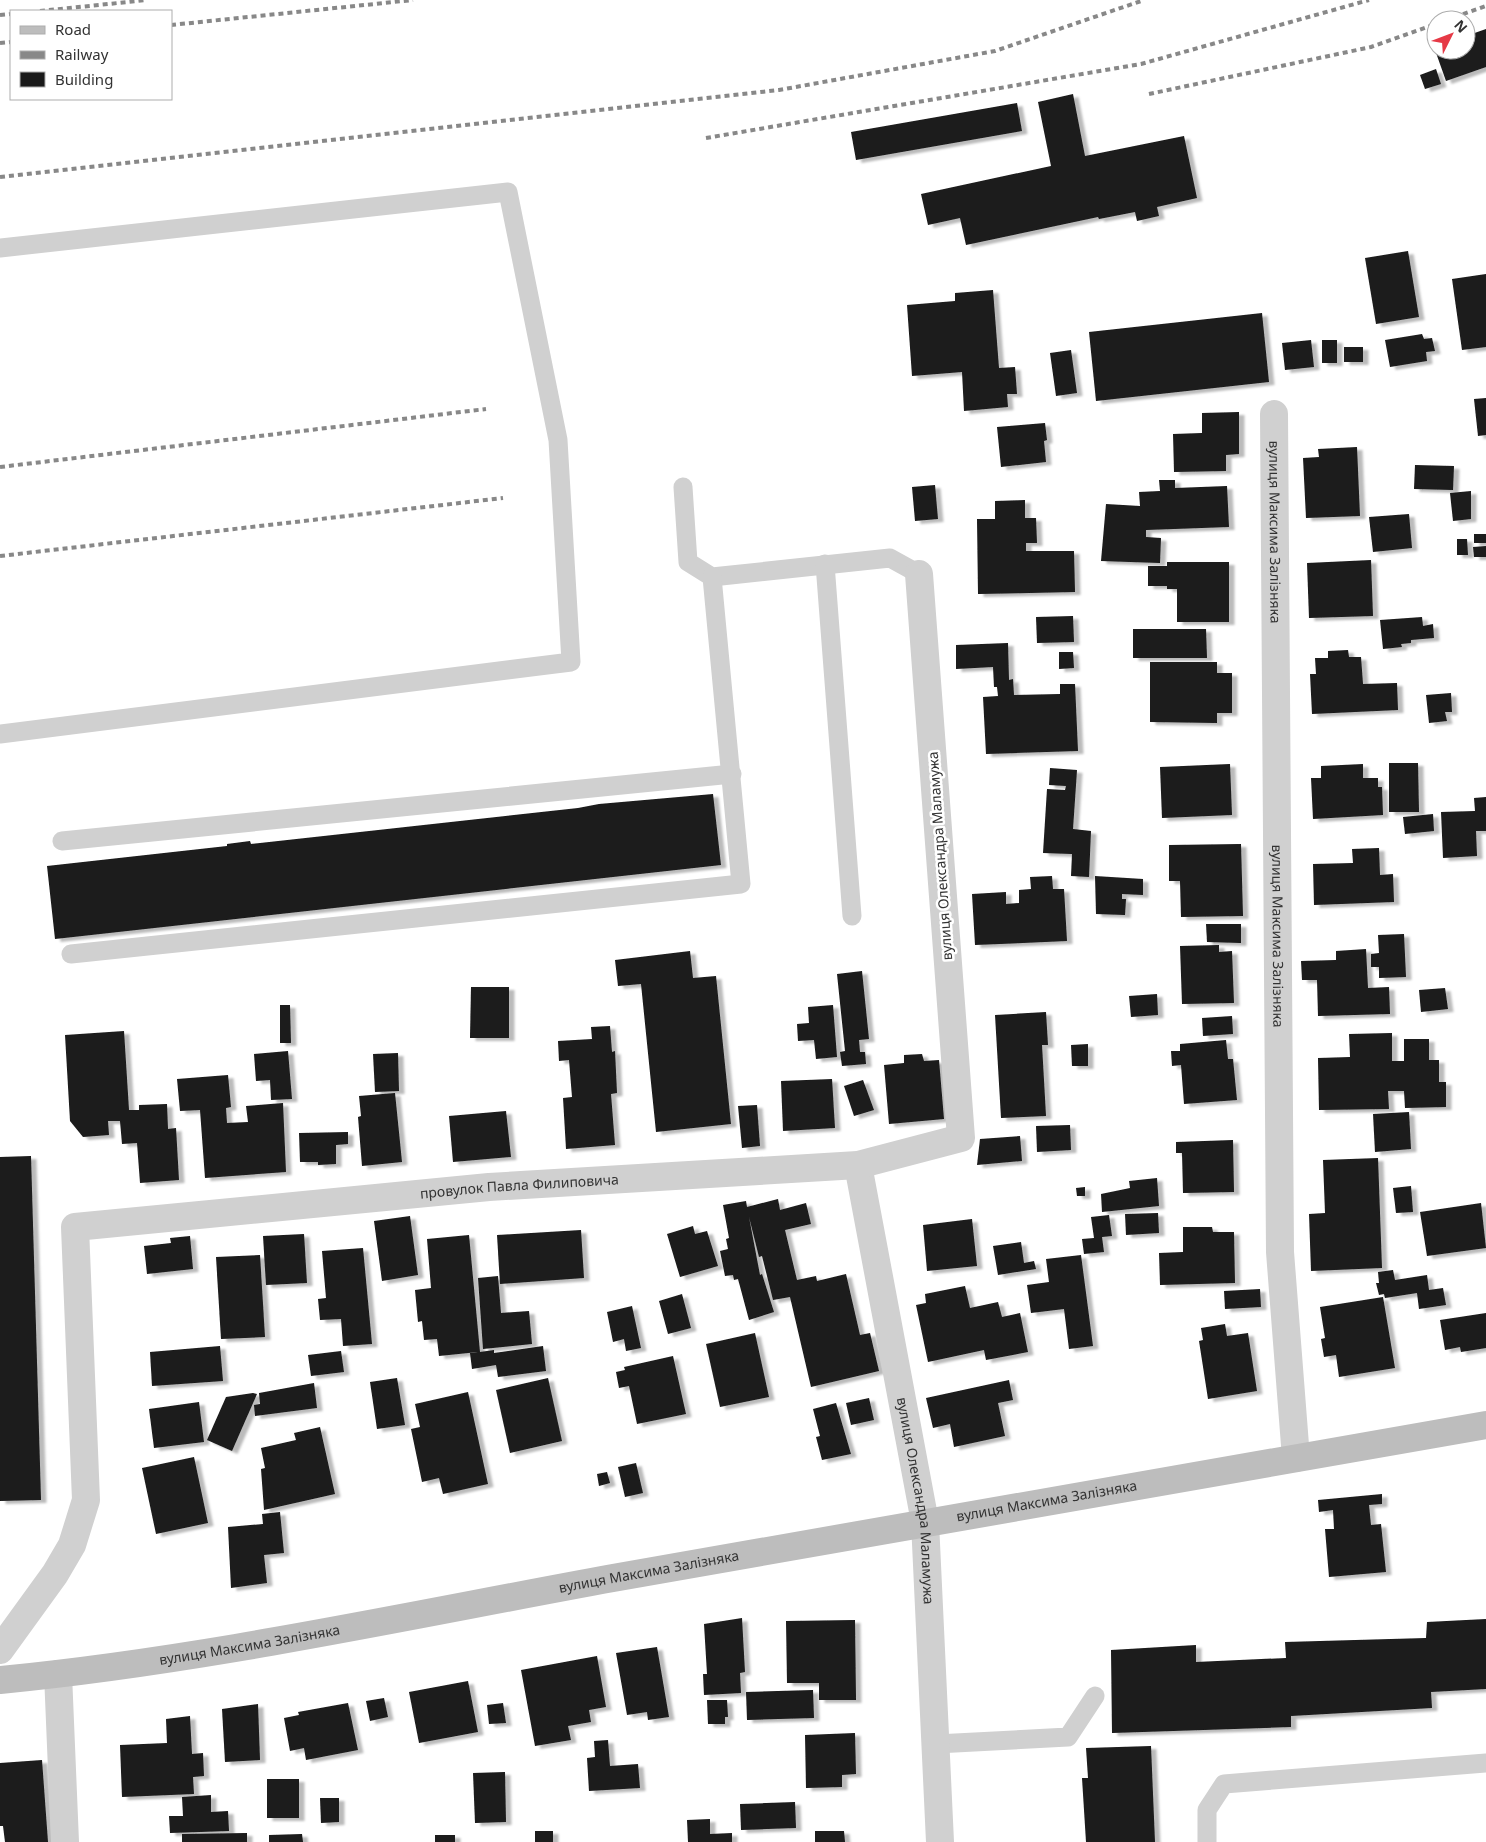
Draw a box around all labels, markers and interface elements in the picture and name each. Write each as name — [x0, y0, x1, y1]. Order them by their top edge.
legend — [10, 10, 172, 100]
north arrow — [1426, 10, 1476, 60]
text: N — [1450, 15, 1472, 37]
text: Road — [55, 19, 91, 39]
text: Railway — [55, 44, 109, 64]
text: Building — [55, 69, 113, 89]
street label: вулиця Максима Залізняка — [1265, 440, 1286, 624]
street label: вулиця Олександра Маламужа — [923, 751, 956, 961]
street label: вулиця Максима Залізняка — [1268, 844, 1288, 1028]
street label: провулок Павла Филиповича — [419, 1169, 619, 1203]
street label: вулиця Олександра Маламужа — [893, 1395, 939, 1605]
street label: вулиця Максима Залізняка — [955, 1475, 1138, 1526]
street label: вулиця Максима Залізняка — [557, 1545, 740, 1597]
street label: вулиця Максима Залізняка — [158, 1620, 341, 1669]

